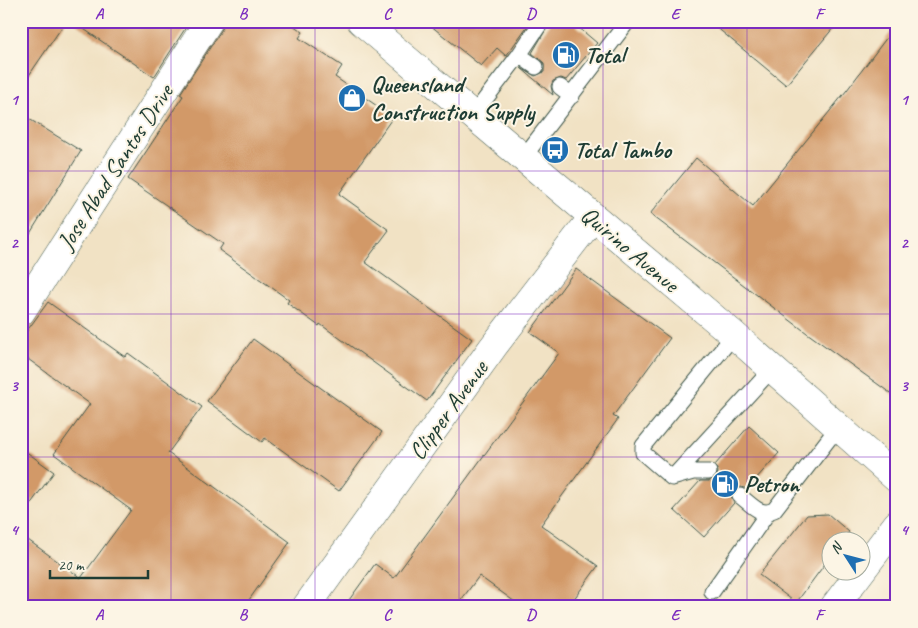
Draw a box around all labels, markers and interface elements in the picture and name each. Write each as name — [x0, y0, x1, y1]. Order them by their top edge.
text: A — [95, 4, 105, 24]
text: B — [239, 4, 249, 24]
text: C — [383, 4, 393, 24]
text: D — [526, 4, 537, 24]
text: E — [671, 4, 682, 24]
text: F — [815, 4, 826, 24]
fuel station icon: Total — [551, 40, 581, 70]
place label: Total — [585, 40, 629, 70]
place label: Queensland Construction Supply — [371, 69, 536, 127]
street label: Jose Abad Santos Drive — [50, 77, 181, 256]
shop icon: Queensland Construction Supply — [337, 83, 367, 113]
text: 1 — [10, 90, 19, 110]
text: 1 — [900, 90, 909, 110]
bus stop icon: Total Tambo — [540, 135, 570, 165]
place label: Total Tambo — [574, 135, 673, 165]
street label: Quirino Avenue — [575, 199, 687, 300]
text: 2 — [10, 233, 19, 253]
text: 2 — [900, 233, 909, 253]
street label: Clipper Avenue — [402, 353, 495, 466]
text: 3 — [10, 376, 19, 396]
text: 3 — [900, 376, 909, 396]
fuel station icon: Petron — [710, 469, 740, 499]
place label: Petron — [744, 469, 801, 499]
text: 4 — [10, 520, 19, 540]
text: 4 — [900, 520, 909, 540]
north arrow — [820, 530, 870, 580]
text: N — [826, 538, 847, 557]
scale bar — [50, 548, 148, 580]
text: 20 m — [58, 556, 85, 575]
text: A — [95, 605, 105, 625]
text: B — [239, 605, 249, 625]
text: C — [383, 605, 393, 625]
text: D — [526, 605, 537, 625]
text: E — [671, 605, 682, 625]
text: F — [815, 605, 826, 625]

